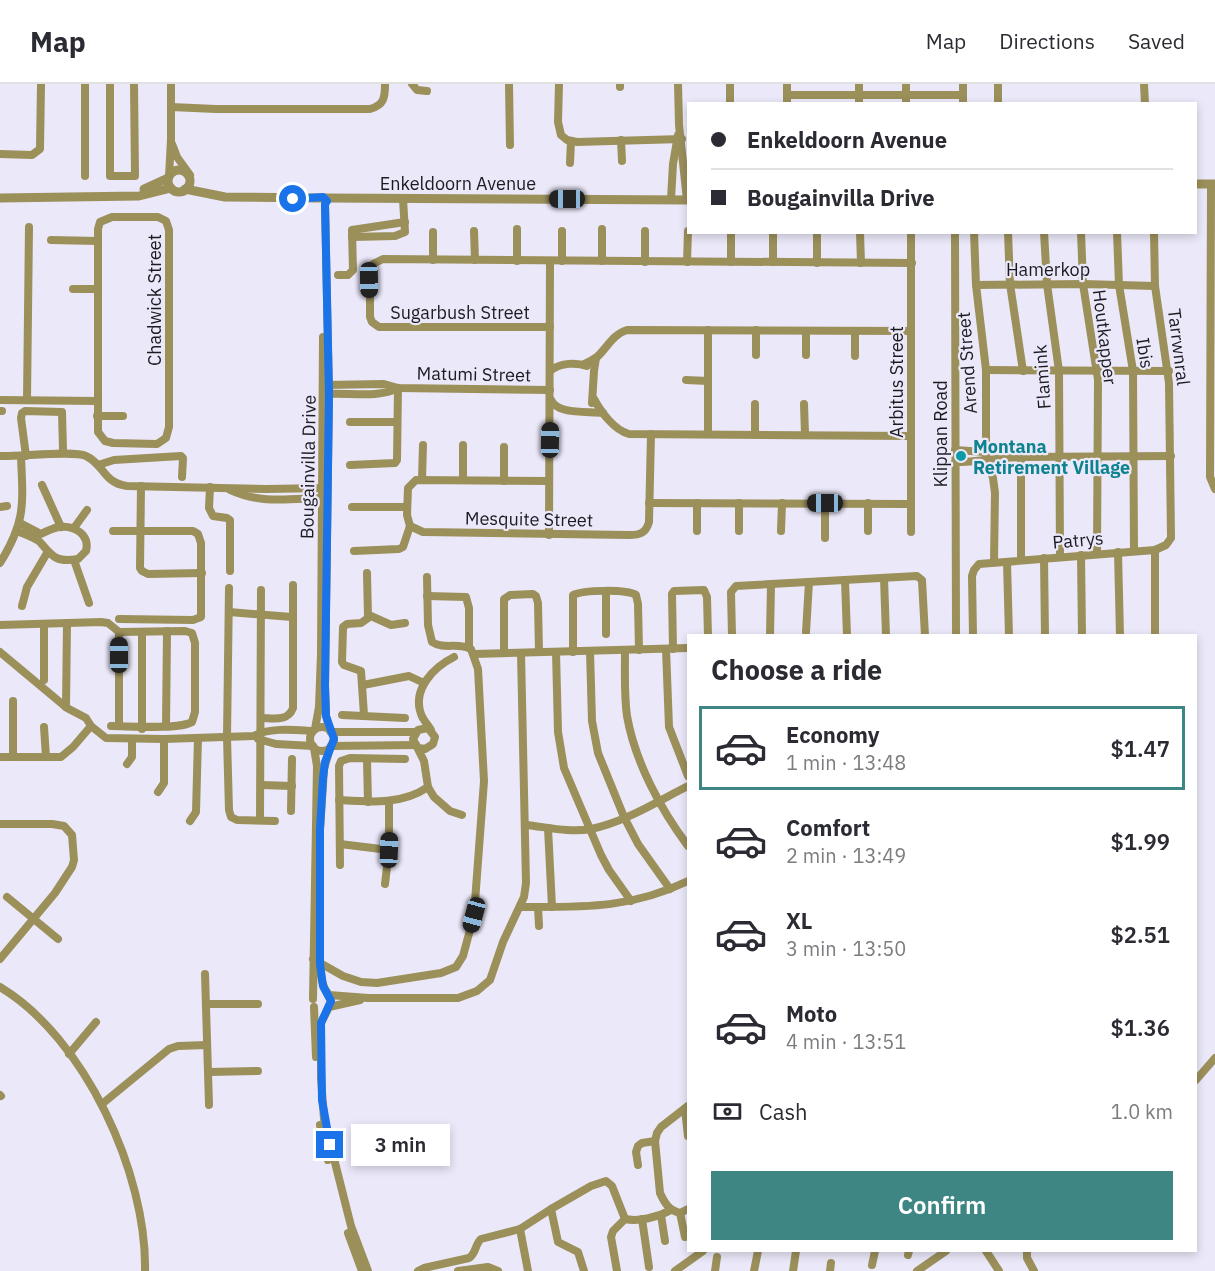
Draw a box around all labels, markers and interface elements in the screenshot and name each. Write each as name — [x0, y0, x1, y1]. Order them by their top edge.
text: Map — [30, 23, 86, 60]
text: Map — [926, 27, 966, 55]
text: Directions — [999, 27, 1095, 55]
text: Saved — [1128, 27, 1185, 55]
text: Enkeldoorn Avenue — [747, 125, 947, 154]
street label: Enkeldoorn Avenue — [380, 172, 536, 195]
text: Bougainvilla Drive — [747, 183, 935, 212]
route start — [279, 185, 306, 212]
car — [549, 190, 585, 208]
street label: Chadwick Street — [143, 234, 166, 366]
street label: Hamerkop — [1006, 258, 1090, 281]
car — [360, 262, 378, 298]
street label: Houtkapper — [1088, 288, 1122, 386]
street label: Sugarbush Street — [390, 301, 530, 324]
street label: Tarrwnral — [1163, 307, 1195, 387]
street label: Arend Street — [952, 311, 982, 415]
street label: Arbitus Street — [885, 326, 908, 438]
street label: Ibis — [1131, 336, 1159, 370]
street label: Flamink — [1028, 344, 1056, 410]
street label: Matumi Street — [417, 362, 531, 386]
street label: Klippan Road — [929, 380, 952, 488]
street label: Bougainvilla Drive — [295, 395, 321, 539]
car — [541, 422, 559, 458]
place label: Montana Retirement Village — [973, 435, 1130, 479]
marker: Montana Retirement Village — [954, 449, 968, 463]
car — [807, 494, 843, 512]
street label: Mesquite Street — [465, 506, 593, 532]
street label: Patrys — [1052, 526, 1104, 554]
car — [110, 637, 128, 673]
text: Choose a ride — [711, 652, 882, 687]
text: Economy — [786, 720, 880, 749]
icon: car — [714, 721, 768, 775]
text: $1.47 — [1111, 734, 1170, 763]
text: 1 min · 13:48 — [786, 749, 906, 776]
text: Comfort — [786, 813, 870, 842]
icon: car — [714, 814, 768, 868]
text: $1.99 — [1111, 827, 1170, 856]
car — [379, 832, 399, 868]
text: 2 min · 13:49 — [786, 842, 906, 869]
car — [461, 895, 487, 935]
text: XL — [786, 906, 812, 935]
icon: car — [714, 907, 768, 961]
text: $2.51 — [1111, 920, 1170, 949]
text: 3 min · 13:50 — [786, 935, 906, 962]
text: Moto — [786, 999, 837, 1028]
icon: car — [714, 1000, 768, 1054]
text: $1.36 — [1111, 1013, 1170, 1042]
text: 4 min · 13:51 — [786, 1028, 906, 1055]
icon: cash — [711, 1095, 744, 1128]
text: Cash — [759, 1097, 808, 1126]
text: 1.0 km — [1111, 1098, 1173, 1125]
callout: 3 min — [351, 1124, 450, 1166]
route end — [316, 1131, 343, 1158]
text: 3 min — [375, 1131, 426, 1158]
button: Confirm — [711, 1171, 1173, 1240]

